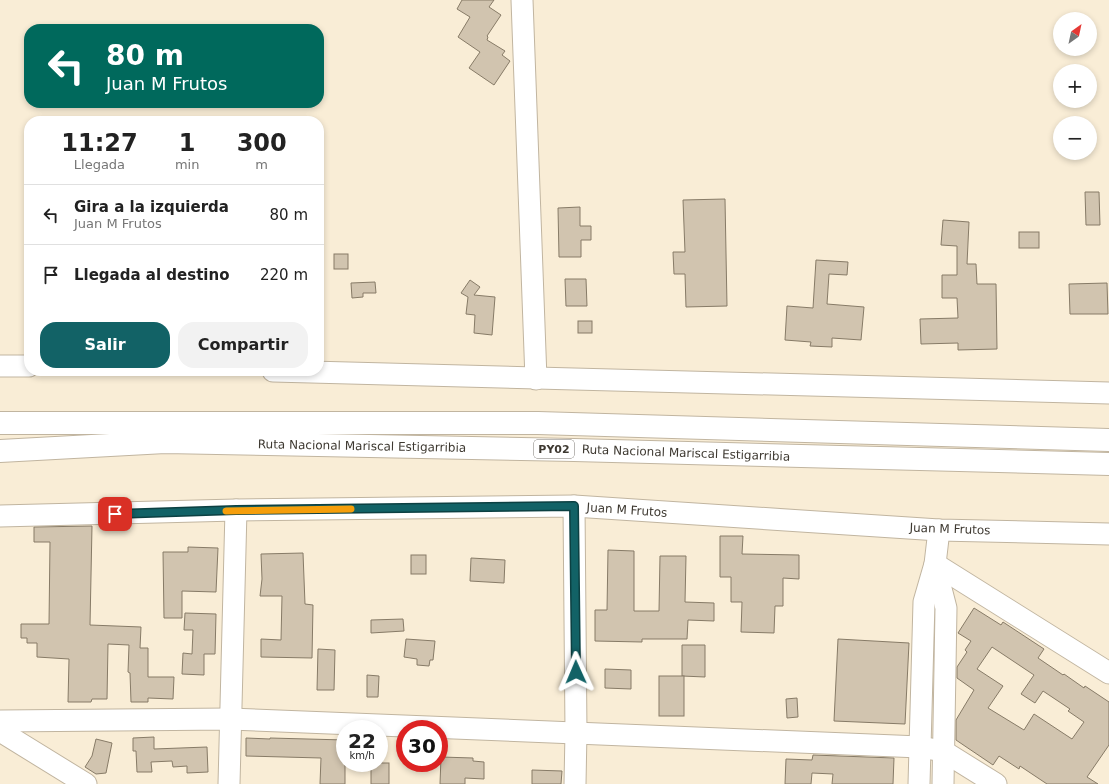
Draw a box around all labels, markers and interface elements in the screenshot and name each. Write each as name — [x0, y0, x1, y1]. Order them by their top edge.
north arrow — [1053, 12, 1097, 56]
map controls — [1053, 12, 1097, 160]
text: 80 m — [106, 39, 184, 72]
icon: left — [40, 40, 92, 92]
button: + — [1053, 64, 1097, 108]
text: Juan M Frutos — [106, 73, 227, 94]
button: − — [1053, 116, 1097, 160]
text: 11:27 — [61, 129, 138, 157]
text: 1 — [179, 129, 195, 157]
text: 300 — [237, 129, 287, 157]
text: Llegada — [74, 157, 125, 172]
text: min — [175, 157, 199, 172]
text: m — [255, 157, 268, 172]
text: Gira a la izquierda — [74, 198, 229, 216]
icon: left — [40, 204, 62, 226]
text: 80 m — [270, 206, 308, 224]
text: Juan M Frutos — [74, 216, 162, 231]
icon: arrive — [40, 264, 62, 286]
text: Llegada al destino — [74, 266, 229, 284]
text: 220 m — [260, 266, 308, 284]
button: Salir — [40, 322, 170, 368]
button: Compartir — [178, 322, 308, 368]
street label: Ruta Nacional Mariscal Estigarribia — [258, 437, 466, 455]
road number: PY02 — [534, 440, 574, 458]
street label: Ruta Nacional Mariscal Estigarribia — [582, 442, 790, 464]
pin — [98, 497, 132, 531]
street label: Juan M Frutos — [585, 500, 668, 520]
icon: arrive — [104, 503, 126, 525]
street label: Juan M Frutos — [908, 521, 991, 537]
position arrow — [555, 651, 597, 693]
speed limit sign: 30 — [396, 720, 448, 772]
text: 22 — [348, 729, 376, 753]
text: km/h — [349, 750, 375, 761]

